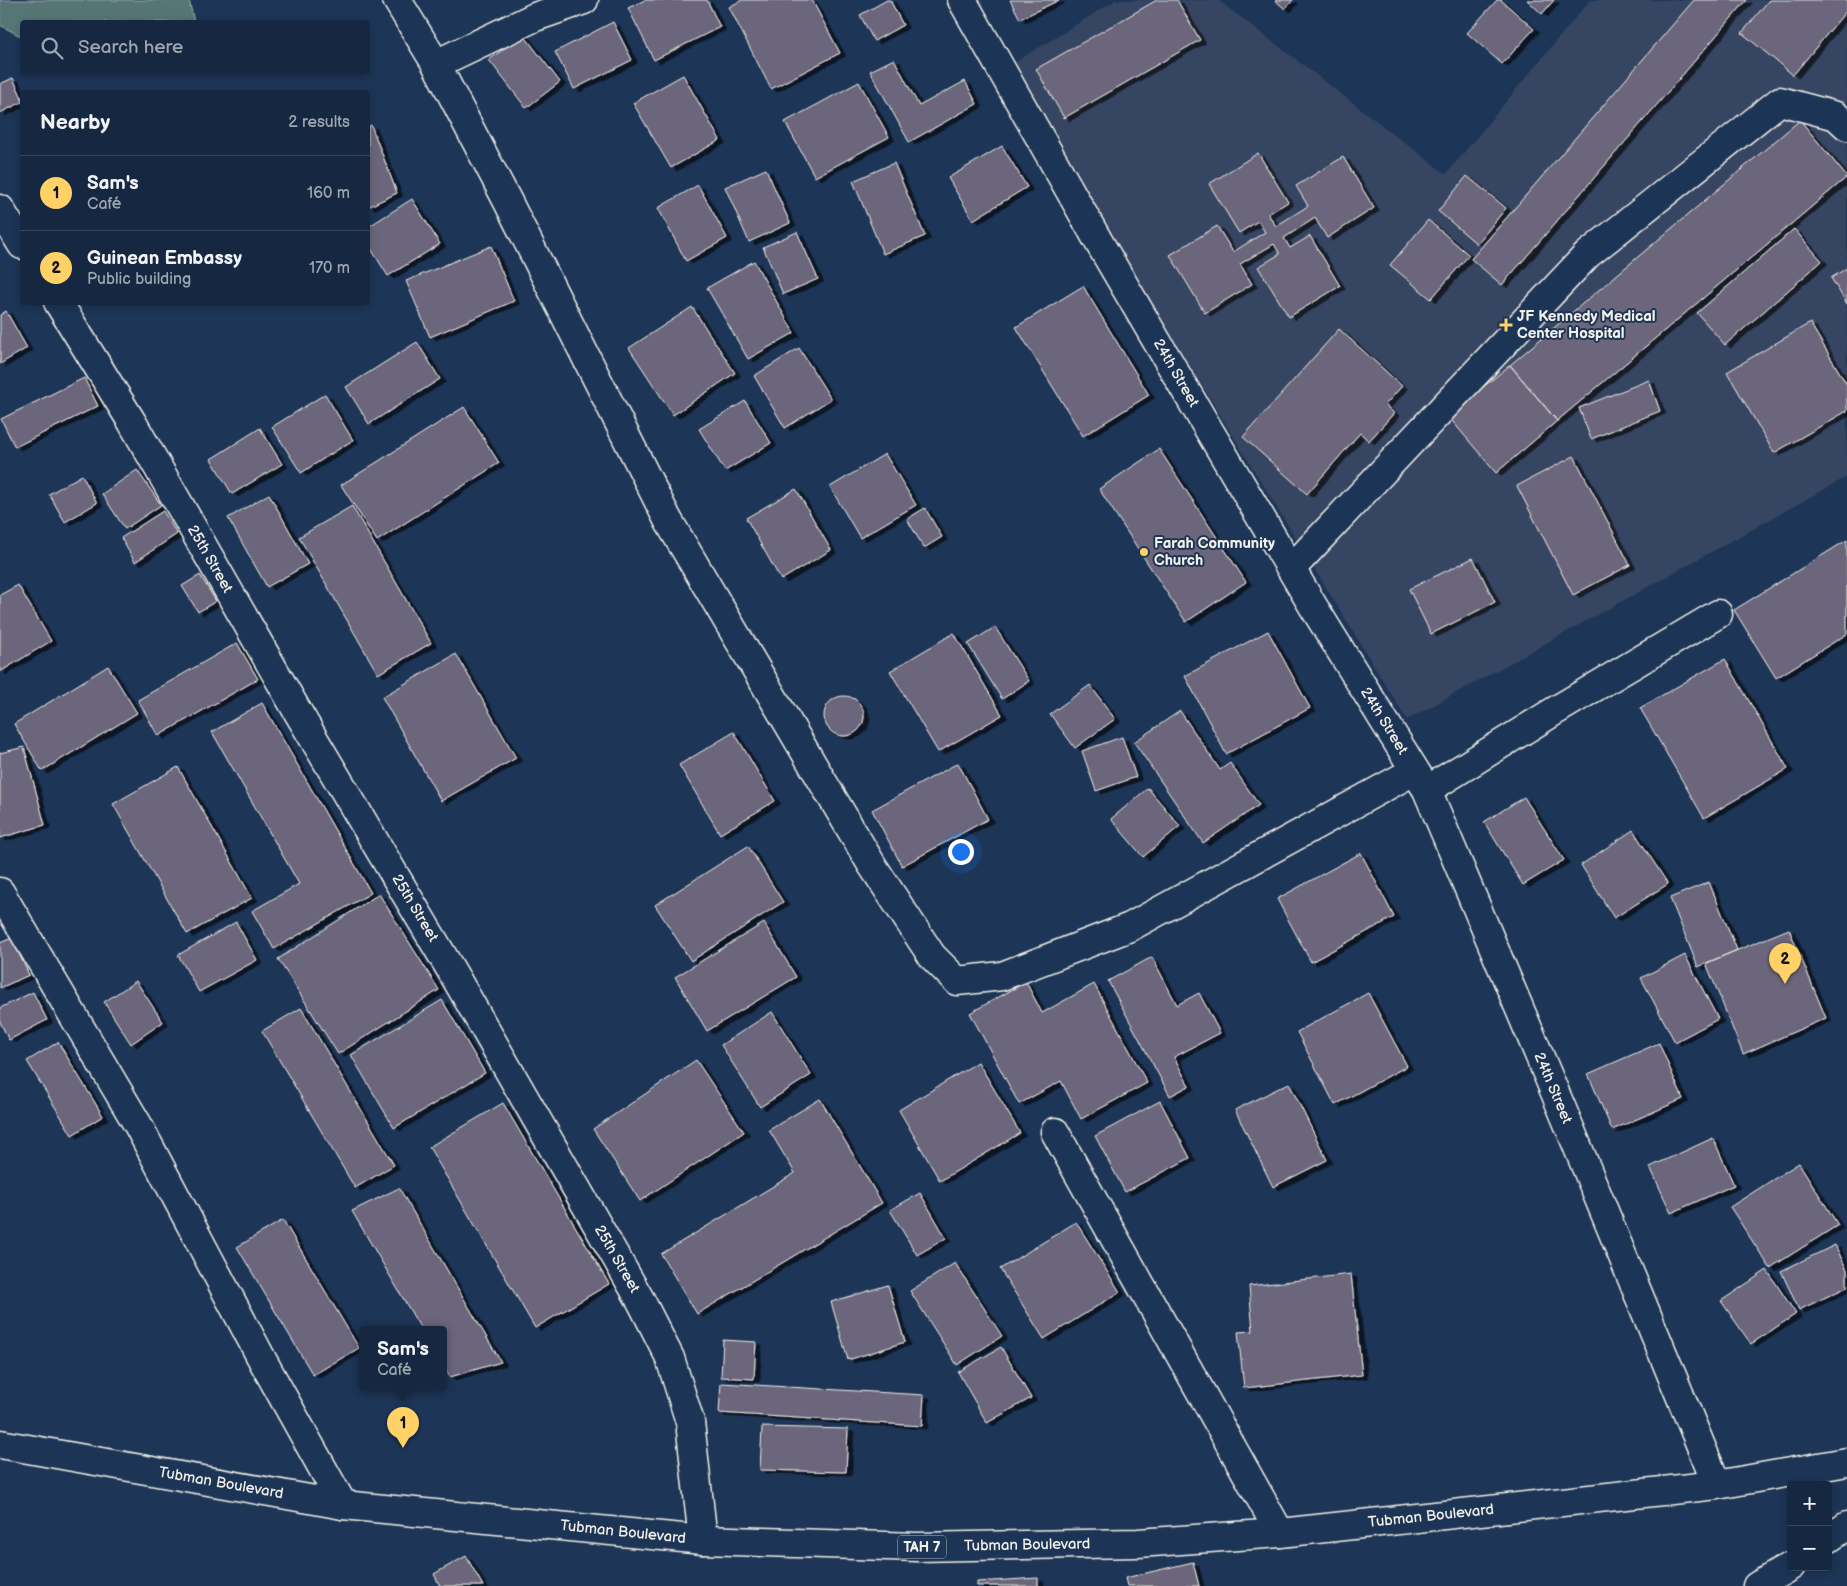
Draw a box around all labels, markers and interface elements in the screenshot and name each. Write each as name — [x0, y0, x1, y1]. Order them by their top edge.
search box — [20, 20, 370, 75]
icon: search — [38, 34, 66, 62]
text: Search here — [78, 36, 183, 59]
text: Nearby — [40, 110, 110, 135]
text: 2 results — [288, 113, 350, 132]
text: Sam's — [87, 172, 139, 195]
text: 1 — [53, 184, 59, 203]
text: 160 m — [307, 184, 350, 203]
text: Café — [87, 195, 121, 214]
text: Guinean Embassy — [87, 247, 242, 270]
text: 2 — [51, 259, 61, 278]
text: 170 m — [309, 259, 350, 278]
text: Public building — [87, 270, 191, 289]
place label: JF Kennedy Medical Center Hospital — [1517, 307, 1656, 343]
marker: JF Kennedy Medical Center Hospital — [1499, 318, 1513, 332]
street label: 24th Street — [1149, 336, 1203, 411]
street label: 25th Street — [183, 522, 237, 597]
place label: Farah Community Church — [1154, 534, 1275, 570]
marker: Farah Community Church — [1138, 546, 1150, 558]
street label: 24th Street — [1356, 684, 1412, 758]
your location — [948, 839, 974, 865]
street label: 25th Street — [387, 871, 443, 945]
pin: 2 — [1769, 943, 1801, 984]
street label: 24th Street — [1529, 1049, 1577, 1127]
street label: 25th Street — [590, 1222, 644, 1297]
popup — [359, 1326, 447, 1391]
text: Sam's — [377, 1338, 429, 1361]
text: Café — [377, 1361, 412, 1380]
pin: 1 — [387, 1407, 419, 1448]
street label: Tubman Boulevard — [157, 1463, 285, 1503]
map controls — [1787, 1481, 1832, 1571]
button: + — [1787, 1481, 1832, 1526]
street label: Tubman Boulevard — [1367, 1500, 1495, 1532]
street label: Tubman Boulevard — [559, 1516, 687, 1548]
button: − — [1787, 1526, 1832, 1571]
street label: Tubman Boulevard — [964, 1534, 1090, 1556]
road number: TAH 7 — [898, 1535, 946, 1558]

